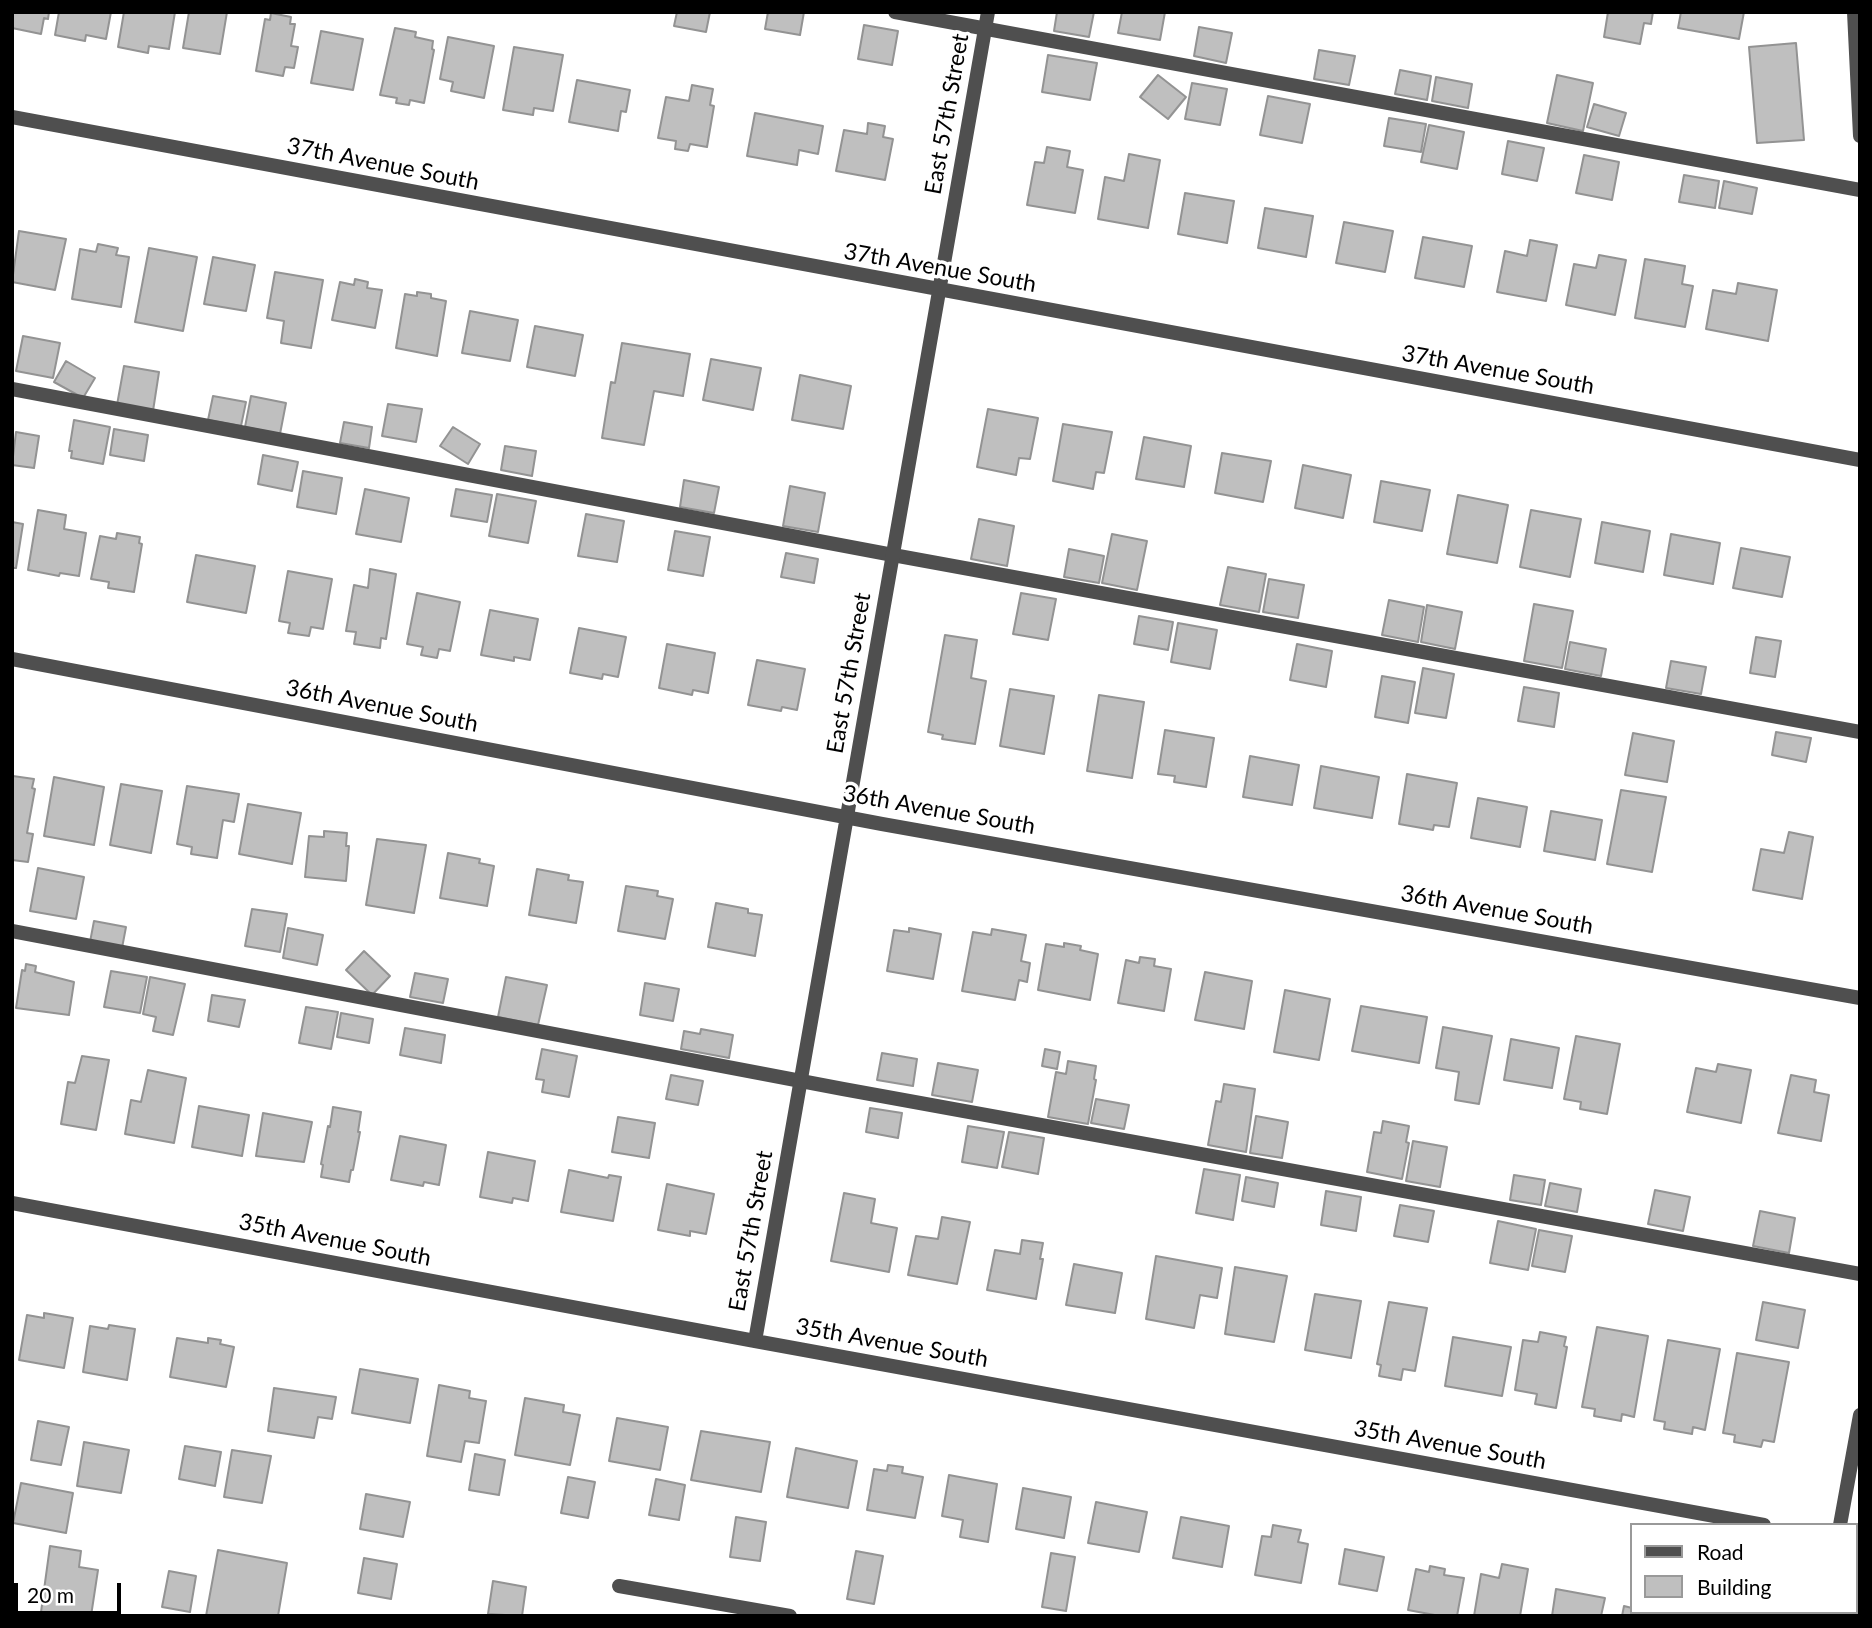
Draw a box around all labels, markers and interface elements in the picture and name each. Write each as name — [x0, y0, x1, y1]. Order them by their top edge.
street label: East 57th Street — [919, 31, 975, 197]
street label: 37th Avenue South — [285, 132, 481, 196]
street label: 37th Avenue South — [842, 237, 1038, 299]
street label: 37th Avenue South — [1400, 339, 1596, 401]
street label: East 57th Street — [821, 590, 877, 756]
street label: 36th Avenue South — [284, 674, 480, 738]
street label: 36th Avenue South — [841, 779, 1037, 841]
street label: 36th Avenue South — [1399, 879, 1595, 941]
street label: East 57th Street — [723, 1148, 779, 1314]
street label: 35th Avenue South — [237, 1208, 433, 1272]
street label: 35th Avenue South — [794, 1312, 990, 1374]
street label: 35th Avenue South — [1352, 1414, 1548, 1476]
legend — [1630, 1523, 1858, 1614]
text: Road — [1697, 1539, 1744, 1564]
scale bar — [18, 1568, 124, 1612]
text: Building — [1697, 1574, 1772, 1599]
text: 20 m — [27, 1582, 74, 1607]

